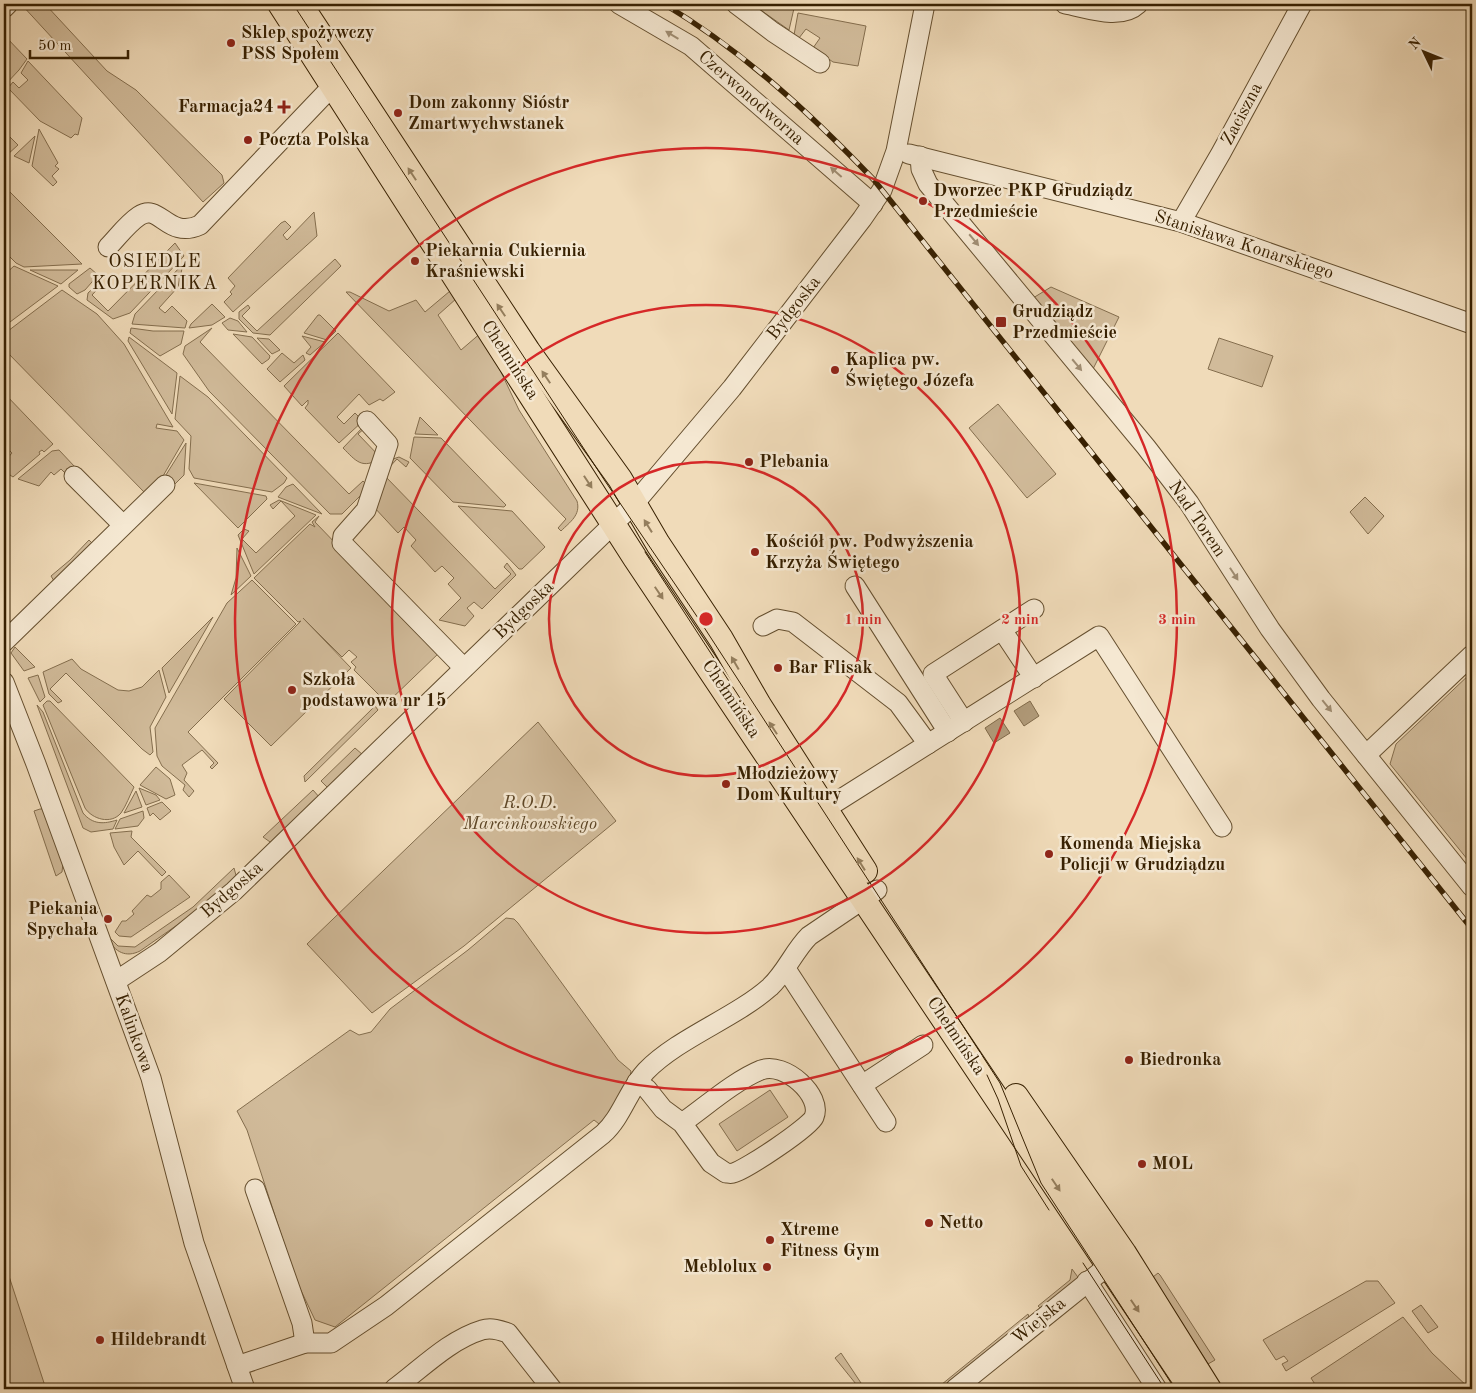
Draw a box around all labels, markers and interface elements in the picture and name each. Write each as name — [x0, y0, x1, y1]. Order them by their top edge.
place label: Sklep spożywczy PSS Społem — [241, 24, 375, 63]
scale bar — [30, 28, 128, 60]
north arrow — [1398, 28, 1448, 78]
one-way arrow — [665, 30, 678, 39]
text: N — [1406, 35, 1424, 53]
marker: Sklep spożywczy PSS Społem — [225, 37, 237, 49]
text: 50 m — [38, 39, 72, 54]
street label: Czerwonodworna — [695, 47, 807, 149]
street label: Zaciszna — [1218, 80, 1266, 148]
place label: Dom zakonny Sióstr Zmartwychwstanek — [408, 94, 570, 133]
place label: Farmacja24 — [178, 98, 274, 116]
marker: Farmacja24 — [278, 101, 290, 113]
marker: Dom zakonny Sióstr Zmartwychwstanek — [392, 107, 404, 119]
place label: Poczta Polska — [258, 131, 370, 149]
marker: Poczta Polska — [242, 134, 254, 146]
one-way arrow — [831, 166, 843, 178]
one-way arrow — [407, 168, 417, 181]
place label: Dworzec PKP Grudziądz Przedmieście — [933, 182, 1132, 221]
marker: Dworzec PKP Grudziądz Przedmieście — [917, 195, 929, 207]
street label: Stanisława Konarskiego — [1152, 208, 1336, 282]
one-way arrow — [968, 233, 979, 246]
place label: Piekarnia Cukiernia Kraśniewski — [425, 242, 586, 281]
district label: OSIEDLE KOPERNIKA — [92, 253, 218, 294]
marker: Piekarnia Cukiernia Kraśniewski — [409, 255, 421, 267]
street label: Bydgoska — [764, 273, 824, 343]
one-way arrow — [496, 303, 506, 317]
place label: Grudziądz Przedmieście — [1012, 303, 1117, 342]
marker: Grudziądz Przedmieście — [994, 315, 1008, 329]
street label: Chełmińska — [478, 317, 542, 403]
place label: Kaplica pw. Świętego Józefa — [845, 351, 974, 390]
one-way arrow — [1072, 358, 1083, 371]
marker: Kaplica pw. Świętego Józefa — [829, 364, 841, 376]
one-way arrow — [541, 370, 551, 384]
place label: Plebania — [759, 453, 829, 471]
marker: Plebania — [743, 456, 755, 468]
one-way arrow — [583, 475, 592, 489]
street label: Nad Torem — [1165, 478, 1229, 560]
one-way arrow — [643, 520, 652, 533]
place label: Kościół pw. Podwyższenia Krzyża Świętego — [765, 533, 974, 572]
marker: Kościół pw. Podwyższenia Krzyża Świętego — [749, 546, 761, 558]
one-way arrow — [1229, 567, 1239, 580]
street label: Bydgoska — [491, 577, 557, 643]
one-way arrow — [654, 586, 664, 600]
centre of rings — [697, 610, 715, 628]
text: 1 min — [844, 613, 882, 628]
text: 2 min — [1001, 613, 1039, 628]
text: 3 min — [1158, 613, 1196, 628]
street label: Chełmińska — [698, 657, 764, 741]
one-way arrow — [730, 657, 739, 670]
place label: Bar Flisak — [788, 659, 873, 677]
marker: Bar Flisak — [772, 662, 784, 674]
place label: Szkoła podstawowa nr 15 — [302, 671, 446, 710]
marker: Szkoła podstawowa nr 15 — [286, 684, 298, 696]
one-way arrow — [1322, 699, 1333, 712]
one-way arrow — [769, 721, 778, 734]
place label: Młodzieżowy Dom Kultury — [736, 765, 842, 804]
marker: Młodzieżowy Dom Kultury — [720, 778, 732, 790]
park label: R.O.D. Marcinkowskiego — [462, 794, 597, 833]
place label: Komenda Miejska Policji w Grudziądzu — [1059, 835, 1225, 874]
marker: Komenda Miejska Policji w Grudziądzu — [1043, 848, 1055, 860]
street label: Bydgoska — [198, 858, 266, 921]
one-way arrow — [857, 858, 866, 871]
place label: Piekania Spychała — [26, 900, 98, 939]
marker: Piekania Spychała — [102, 913, 114, 925]
street label: Kalinkowa — [111, 991, 157, 1075]
street label: Chełmińska — [923, 994, 989, 1078]
place label: Biedronka — [1139, 1051, 1221, 1069]
marker: Biedronka — [1123, 1054, 1135, 1066]
place label: MOL — [1152, 1155, 1193, 1173]
marker: MOL — [1136, 1158, 1148, 1170]
one-way arrow — [1051, 1179, 1061, 1192]
place label: Netto — [939, 1214, 983, 1232]
marker: Netto — [923, 1217, 935, 1229]
place label: Xtreme Fitness Gym — [780, 1221, 880, 1260]
marker: Xtreme Fitness Gym — [764, 1234, 776, 1246]
place label: Meblolux — [684, 1258, 757, 1276]
marker: Meblolux — [761, 1261, 773, 1273]
street label: Wiejska — [1009, 1294, 1069, 1348]
one-way arrow — [1131, 1299, 1140, 1312]
place label: Hildebrandt — [110, 1331, 207, 1349]
marker: Hildebrandt — [94, 1334, 106, 1346]

